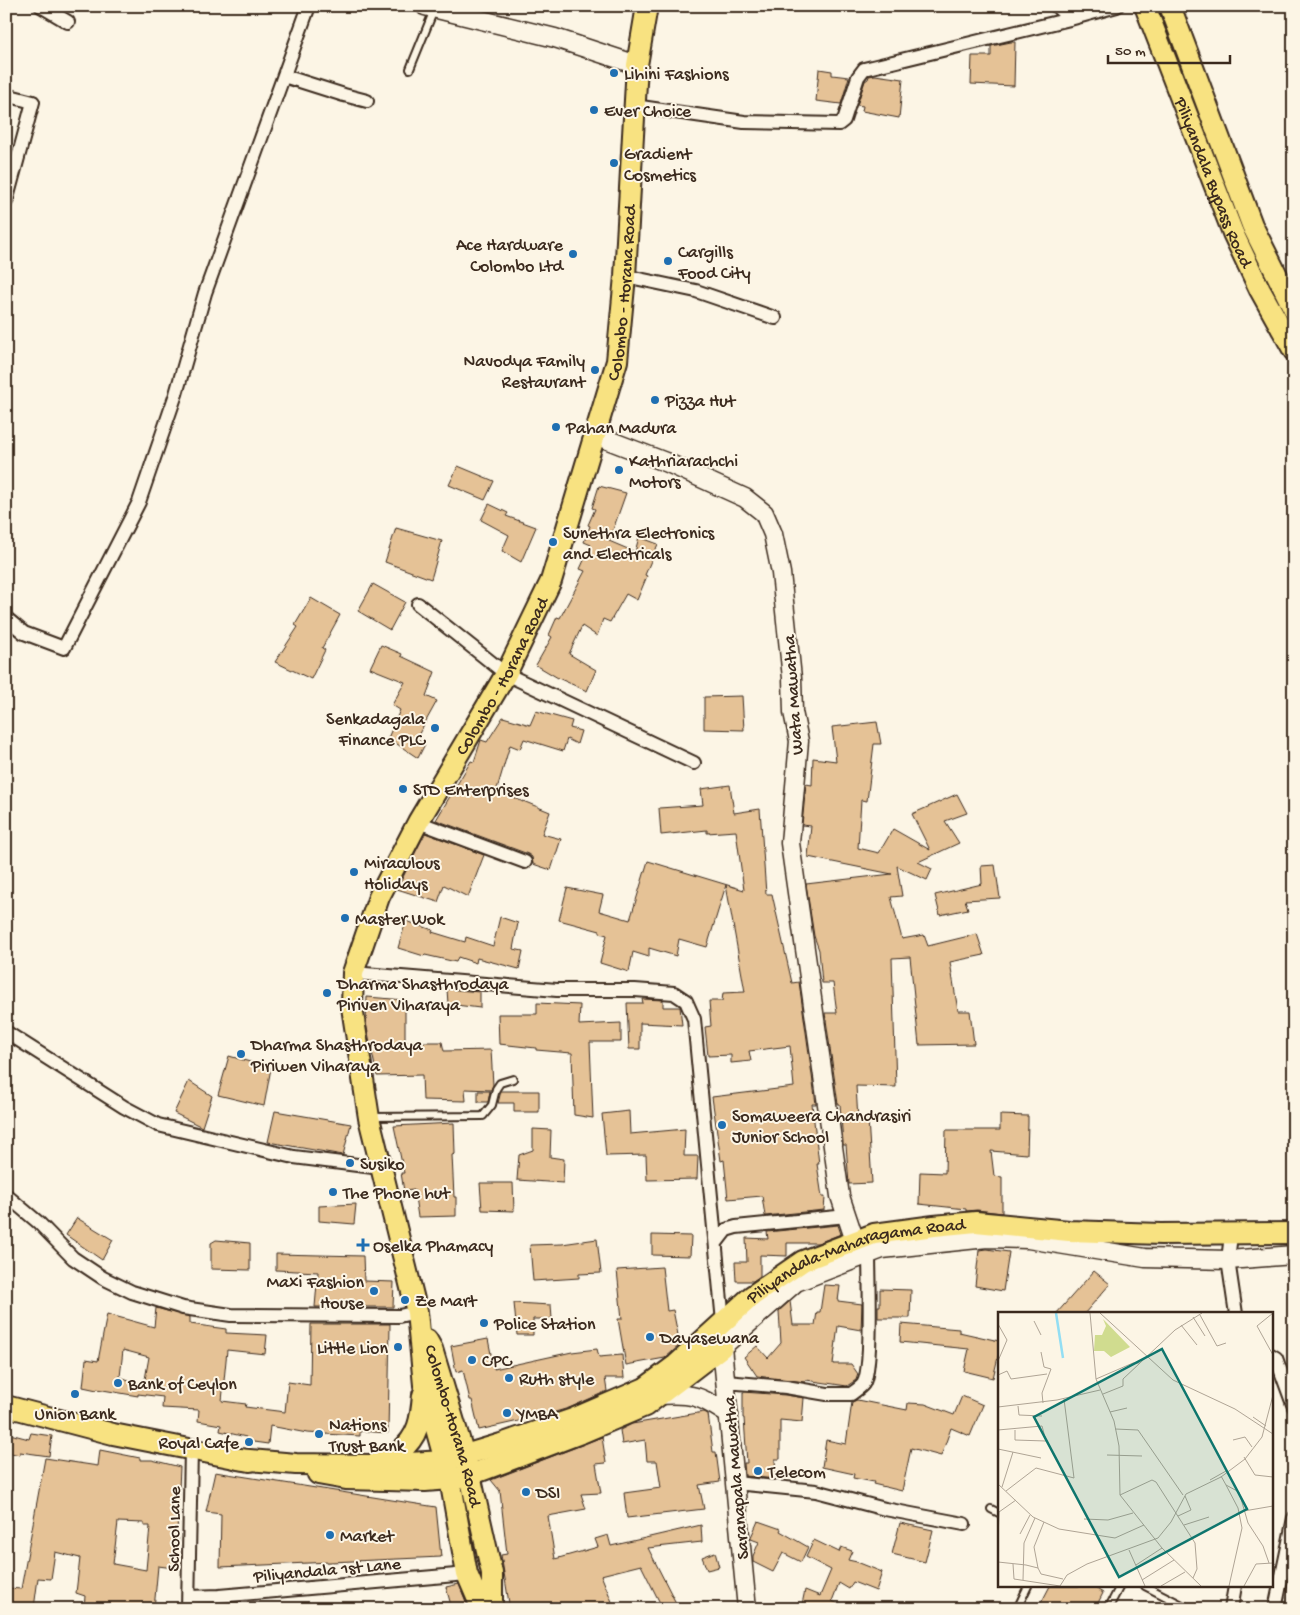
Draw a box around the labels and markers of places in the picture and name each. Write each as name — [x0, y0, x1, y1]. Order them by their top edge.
place label: Lihini Fashions — [624, 65, 730, 86]
marker: Lihini Fashions — [608, 67, 620, 79]
place label: Ever Choice — [604, 102, 692, 123]
marker: Ever Choice — [588, 104, 600, 116]
place label: Gradient Cosmetics — [624, 145, 697, 187]
marker: Gradient Cosmetics — [608, 157, 620, 169]
place label: Ace Hardware Colombo Ltd — [456, 236, 564, 278]
place label: Cargills Food City — [677, 243, 751, 285]
marker: Ace Hardware Colombo Ltd — [567, 248, 579, 260]
marker: Cargills Food City — [662, 255, 674, 267]
place label: Navodya Family Restaurant — [464, 352, 587, 394]
marker: Navodya Family Restaurant — [589, 364, 601, 376]
place label: Pizza Hut — [664, 392, 737, 413]
marker: Pizza Hut — [649, 394, 661, 406]
place label: Pahan Madura — [565, 419, 677, 440]
marker: Pahan Madura — [550, 421, 562, 433]
place label: Kathriarachchi Motors — [629, 452, 738, 494]
marker: Kathriarachchi Motors — [613, 464, 625, 476]
place label: Sunethra Electronics and Electricals — [563, 524, 716, 566]
marker: Sunethra Electronics and Electricals — [547, 536, 559, 548]
place label: Senkadagala Finance PLC — [326, 710, 426, 752]
marker: Senkadagala Finance PLC — [429, 722, 441, 734]
place label: STD Enterprises — [413, 781, 530, 802]
marker: STD Enterprises — [397, 783, 409, 795]
place label: Miraculous Holidays — [364, 854, 441, 896]
marker: Miraculous Holidays — [348, 866, 360, 878]
place label: Master Wok — [355, 910, 446, 931]
marker: Master Wok — [339, 912, 351, 924]
place label: Dharma Shasthrodaya Piriven Viharaya — [336, 975, 510, 1017]
marker: Dharma Shasthrodaya Piriven Viharaya — [321, 987, 333, 999]
place label: Dharma Shasthrodaya Piriwen Viharaya — [250, 1036, 424, 1078]
marker: Dharma Shasthrodaya Piriwen Viharaya — [235, 1048, 247, 1060]
place label: Somaweera Chandrasiri Junior School — [732, 1107, 911, 1149]
marker: Somaweera Chandrasiri Junior School — [716, 1119, 728, 1131]
place label: Susiko — [360, 1155, 405, 1176]
marker: Susiko — [344, 1157, 356, 1169]
place label: The Phone hut — [342, 1184, 451, 1205]
marker: The Phone hut — [327, 1186, 339, 1198]
place label: Oselka Phamacy — [373, 1237, 493, 1258]
marker: Oselka Phamacy — [357, 1239, 369, 1251]
place label: Maxi Fashion House — [267, 1273, 365, 1315]
marker: Maxi Fashion House — [368, 1285, 380, 1297]
place label: Ze Mart — [415, 1292, 478, 1313]
marker: Ze Mart — [399, 1294, 411, 1306]
place label: Police Station — [493, 1315, 596, 1336]
marker: Police Station — [478, 1317, 490, 1329]
place label: Dayasewana — [659, 1329, 760, 1350]
marker: Dayasewana — [644, 1331, 656, 1343]
place label: Little Lion — [317, 1339, 388, 1360]
marker: Little Lion — [392, 1341, 404, 1353]
place label: CPC — [482, 1352, 513, 1373]
marker: CPC — [466, 1354, 478, 1366]
place label: Ruth style — [519, 1370, 595, 1391]
marker: Ruth style — [503, 1372, 515, 1384]
place label: Bank of Ceylon — [127, 1375, 237, 1396]
marker: Bank of Ceylon — [112, 1377, 124, 1389]
marker: Union Bank — [69, 1388, 81, 1400]
place label: Union Bank — [35, 1405, 117, 1426]
place label: YMBA — [515, 1405, 559, 1426]
marker: YMBA — [501, 1407, 513, 1419]
place label: Nations Trust Bank — [328, 1416, 407, 1458]
marker: Nations Trust Bank — [313, 1428, 325, 1440]
place label: Royal Cafe — [159, 1434, 240, 1455]
marker: Royal Cafe — [243, 1436, 255, 1448]
place label: Telecom — [767, 1463, 826, 1484]
marker: Telecom — [752, 1465, 764, 1477]
place label: DSI — [535, 1484, 560, 1505]
marker: DSI — [520, 1486, 532, 1498]
place label: Market — [340, 1527, 395, 1548]
marker: Market — [324, 1529, 336, 1541]

